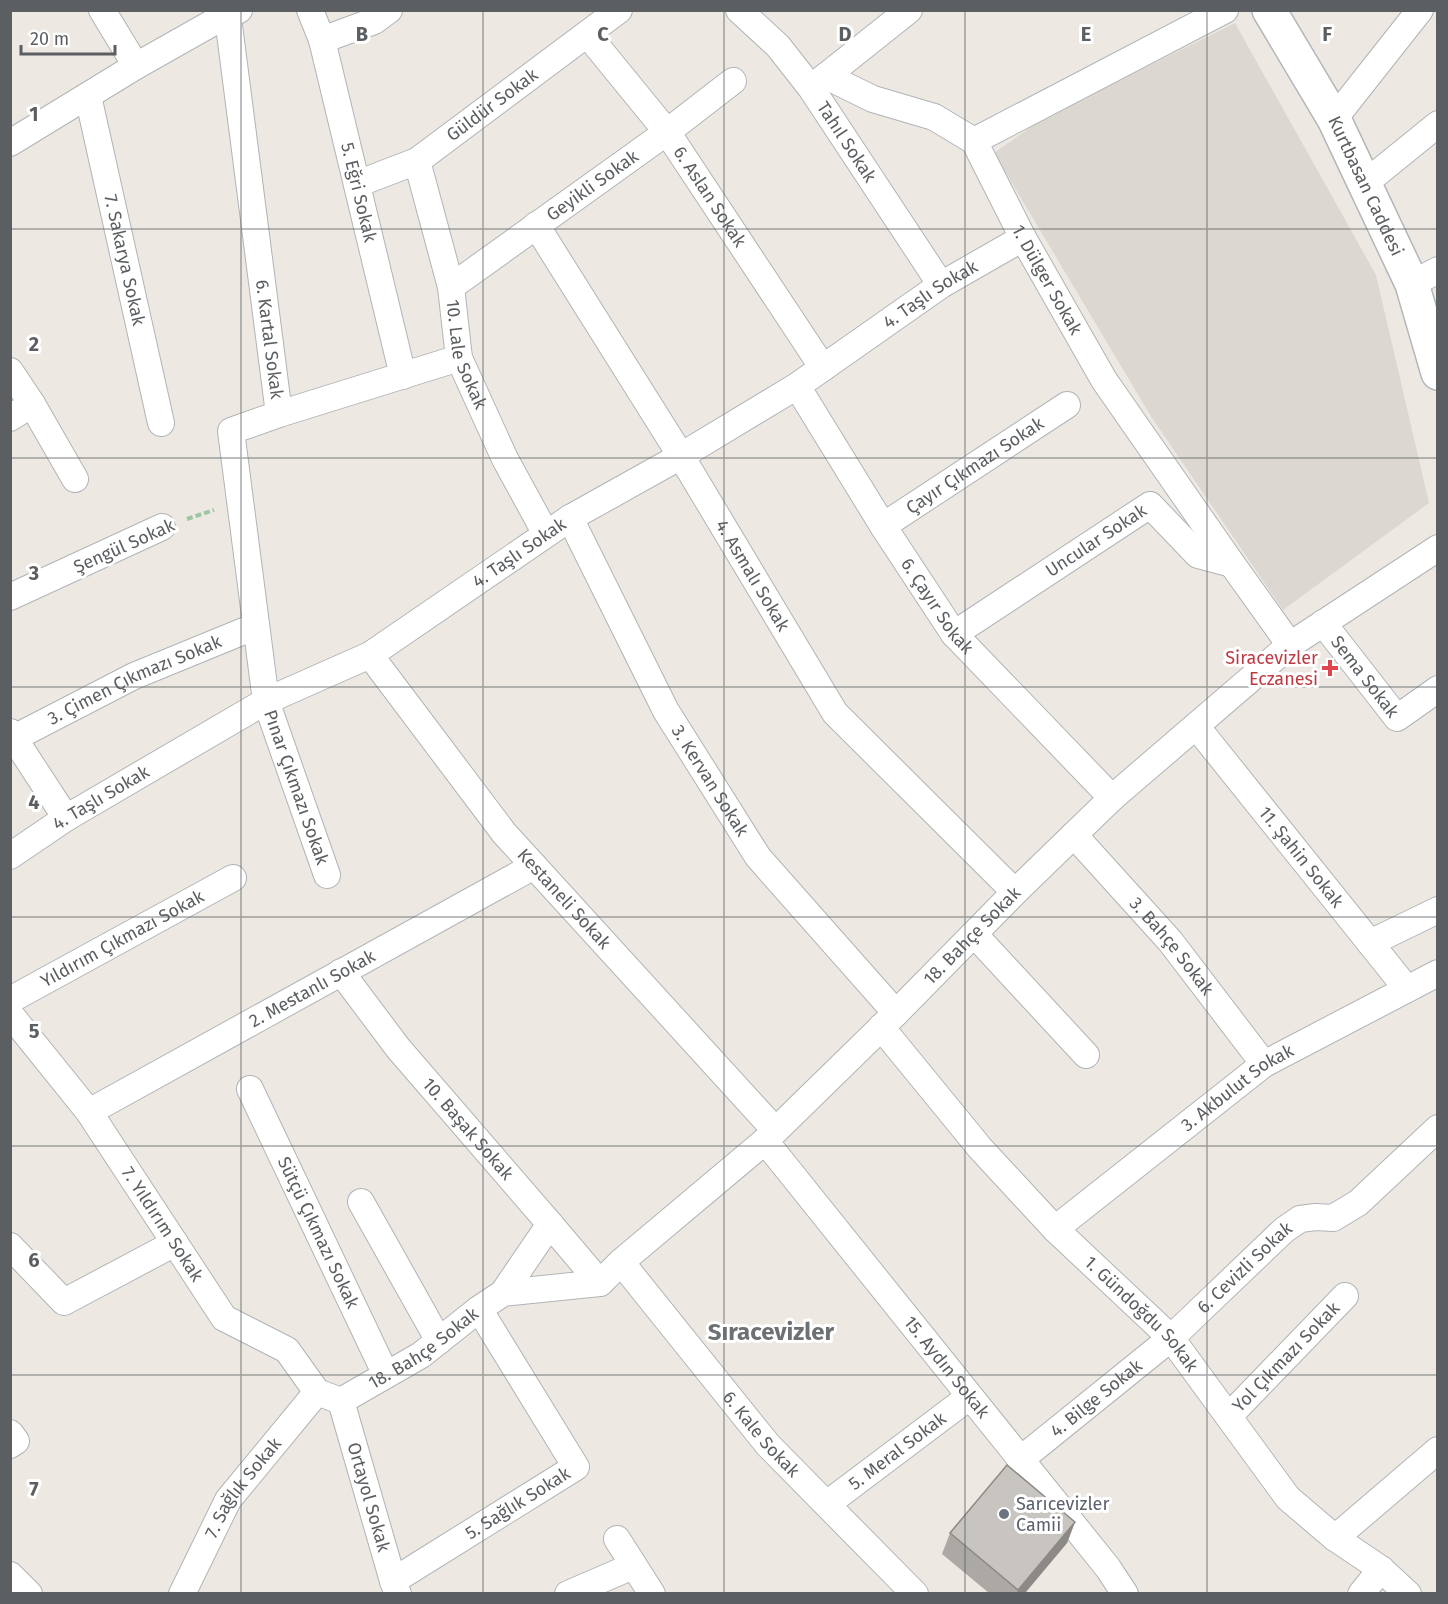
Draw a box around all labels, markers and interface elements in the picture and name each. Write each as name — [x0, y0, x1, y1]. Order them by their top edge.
scale bar — [21, 18, 116, 56]
text: B — [356, 22, 368, 46]
text: C — [597, 22, 609, 46]
text: D — [838, 22, 852, 46]
text: E — [1081, 22, 1091, 46]
text: F — [1322, 22, 1332, 46]
text: 20 m — [30, 28, 69, 50]
street label: Güldür Sokak — [442, 63, 543, 146]
street label: Tahıl Sokak — [812, 97, 882, 187]
text: 1 — [29, 102, 39, 126]
street label: Kurtbasan Caddesi — [1323, 112, 1408, 260]
street label: 5. Eğri Sokak — [336, 140, 382, 245]
street label: 6. Aslan Sokak — [669, 142, 751, 252]
street label: Geyikli Sokak — [542, 145, 643, 226]
street label: 7. Sakarya Sokak — [99, 192, 150, 328]
street label: 1. Dülger Sokak — [1007, 221, 1087, 339]
street label: 4. Taşlı Sokak — [879, 255, 982, 333]
street label: 6. Kartal Sokak — [251, 278, 288, 401]
street label: 10. Lale Sokak — [441, 298, 492, 413]
text: 2 — [29, 332, 39, 356]
street label: Çayır Çıkmazı Sokak — [902, 412, 1049, 519]
street label: Uncular Sokak — [1041, 499, 1151, 582]
street label: 4. Taşlı Sokak — [468, 513, 571, 593]
street label: Şengül Sokak — [70, 514, 179, 578]
street label: 4. Asmalı Sokak — [711, 516, 795, 636]
street label: 6. Çayır Sokak — [896, 554, 979, 659]
text: 3 — [28, 561, 39, 585]
street label: 3. Çimen Çıkmazı Sokak — [44, 630, 225, 730]
street label: Sema Sokak — [1326, 631, 1404, 723]
place label: Siracevizler Eczanesi — [1225, 647, 1318, 690]
marker: Siracevizler Eczanesi — [1323, 661, 1337, 675]
street label: Pınar Çıkmazı Sokak — [259, 707, 334, 868]
street label: 3. Kervan Sokak — [667, 721, 754, 841]
street label: 4. Taşlı Sokak — [48, 760, 154, 835]
text: 4 — [28, 790, 40, 814]
street label: 11. Şahin Sokak — [1254, 802, 1349, 913]
street label: Kestaneli Sokak — [513, 844, 616, 954]
street label: 18. Bahçe Sokak — [919, 881, 1026, 990]
street label: Yıldırım Çıkmazı Sokak — [37, 885, 208, 992]
street label: 3. Bahçe Sokak — [1125, 893, 1219, 1000]
street label: 2. Mestanlı Sokak — [245, 945, 380, 1032]
text: 5 — [29, 1019, 40, 1043]
street label: 3. Akbulut Sokak — [1177, 1039, 1298, 1136]
street label: 10. Başak Sokak — [418, 1073, 519, 1185]
street label: Sütçü Çıkmazı Sokak — [273, 1153, 364, 1313]
street label: 7. Yıldırım Sokak — [117, 1163, 209, 1286]
street label: 6. Cevizli Sokak — [1192, 1216, 1297, 1318]
text: 6 — [28, 1248, 40, 1272]
street label: 1. Gündoğdu Sokak — [1080, 1251, 1203, 1377]
street label: Yol Çıkmazı Sokak — [1228, 1297, 1345, 1417]
street label: 18. Bahçe Sokak — [364, 1302, 484, 1394]
street label: 15. Aydın Sokak — [899, 1312, 995, 1423]
district label: Sıracevizler — [708, 1318, 835, 1346]
street label: 4. Bilge Sokak — [1046, 1354, 1147, 1442]
street label: 6. Kale Sokak — [718, 1387, 805, 1482]
street label: 5. Meral Sokak — [844, 1407, 951, 1495]
street label: 7. Sağlık Sokak — [200, 1432, 286, 1542]
street label: Ortayol Sokak — [343, 1440, 395, 1555]
street label: 5. Sağlık Sokak — [461, 1462, 575, 1544]
text: 7 — [29, 1477, 39, 1501]
place label: Sarıcevizler Camii — [1016, 1493, 1109, 1536]
marker: Sarıcevizler Camii — [997, 1507, 1011, 1521]

